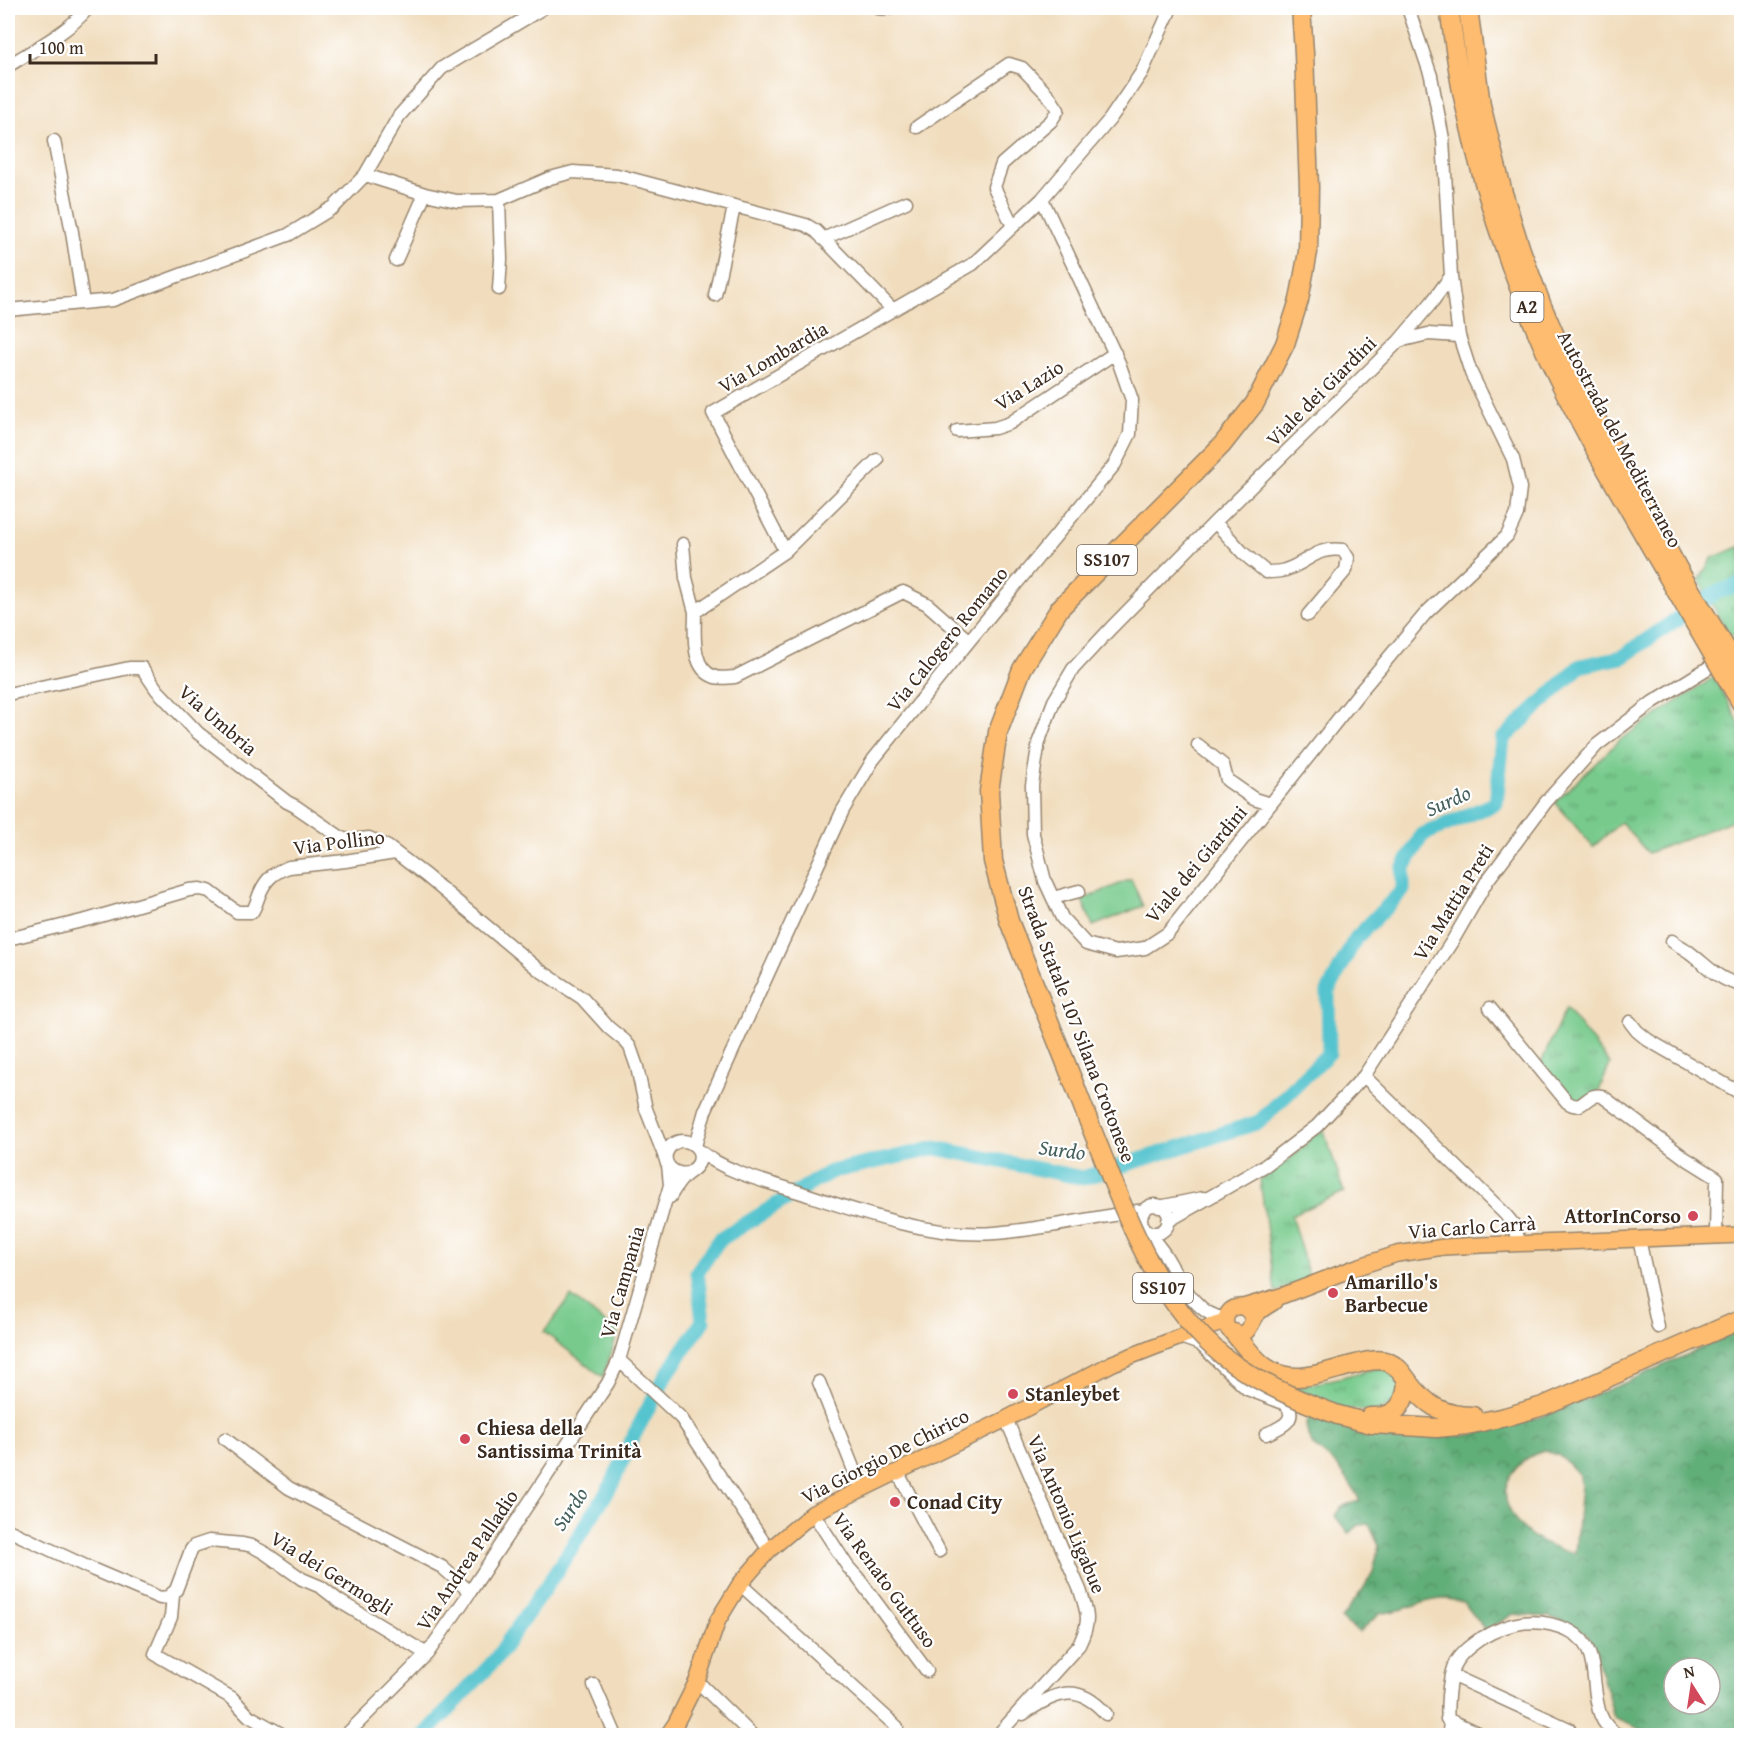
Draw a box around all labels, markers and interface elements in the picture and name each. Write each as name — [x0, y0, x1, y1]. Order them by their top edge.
scale bar — [30, 27, 156, 65]
text: 100 m — [39, 34, 84, 61]
road number: A2 — [1510, 292, 1544, 322]
street label: Via Lombardia — [712, 313, 833, 400]
street label: Autostrada del Mediterraneo — [1551, 325, 1690, 553]
street label: Viale dei Giardini — [1259, 329, 1383, 452]
street label: Via Lazio — [989, 352, 1069, 417]
road number: SS107 — [1077, 545, 1137, 575]
street label: Via Calogero Romano — [879, 560, 1014, 718]
street label: Via Umbria — [173, 677, 264, 762]
water label: Surdo — [1420, 777, 1475, 824]
street label: Viale dei Giardini — [1138, 798, 1254, 929]
street label: Via Pollino — [292, 822, 386, 861]
street label: Via Mattia Preti — [1405, 837, 1500, 966]
street label: Strada Statale 107 Silana Crotonese — [1011, 881, 1144, 1166]
water label: Surdo — [1037, 1131, 1087, 1168]
place label: AttorInCorso — [1564, 1201, 1681, 1230]
street label: Via Carlo Carrà — [1407, 1208, 1537, 1245]
marker: AttorInCorso — [1686, 1209, 1700, 1223]
street label: Via Campania — [592, 1222, 652, 1342]
place label: Amarillo's Barbecue — [1345, 1267, 1438, 1319]
road number: SS107 — [1133, 1273, 1193, 1303]
marker: Amarillo's Barbecue — [1326, 1286, 1340, 1300]
place label: Stanleybet — [1025, 1379, 1120, 1408]
marker: Stanleybet — [1006, 1387, 1020, 1401]
street label: Via Giorgio De Chirico — [796, 1401, 974, 1511]
place label: Chiesa della Santissima Trinità — [477, 1413, 642, 1465]
street label: Via Antonio Ligabue — [1021, 1430, 1114, 1598]
marker: Chiesa della Santissima Trinità — [458, 1432, 472, 1446]
water label: Surdo — [544, 1481, 596, 1537]
street label: Via Andrea Palladio — [408, 1483, 525, 1636]
place label: Conad City — [907, 1487, 1003, 1516]
marker: Conad City — [888, 1495, 902, 1509]
street label: Via Renato Guttuso — [826, 1506, 945, 1654]
street label: Via dei Germogli — [265, 1523, 400, 1622]
north arrow — [1662, 1656, 1722, 1716]
text: N — [1681, 1658, 1697, 1684]

